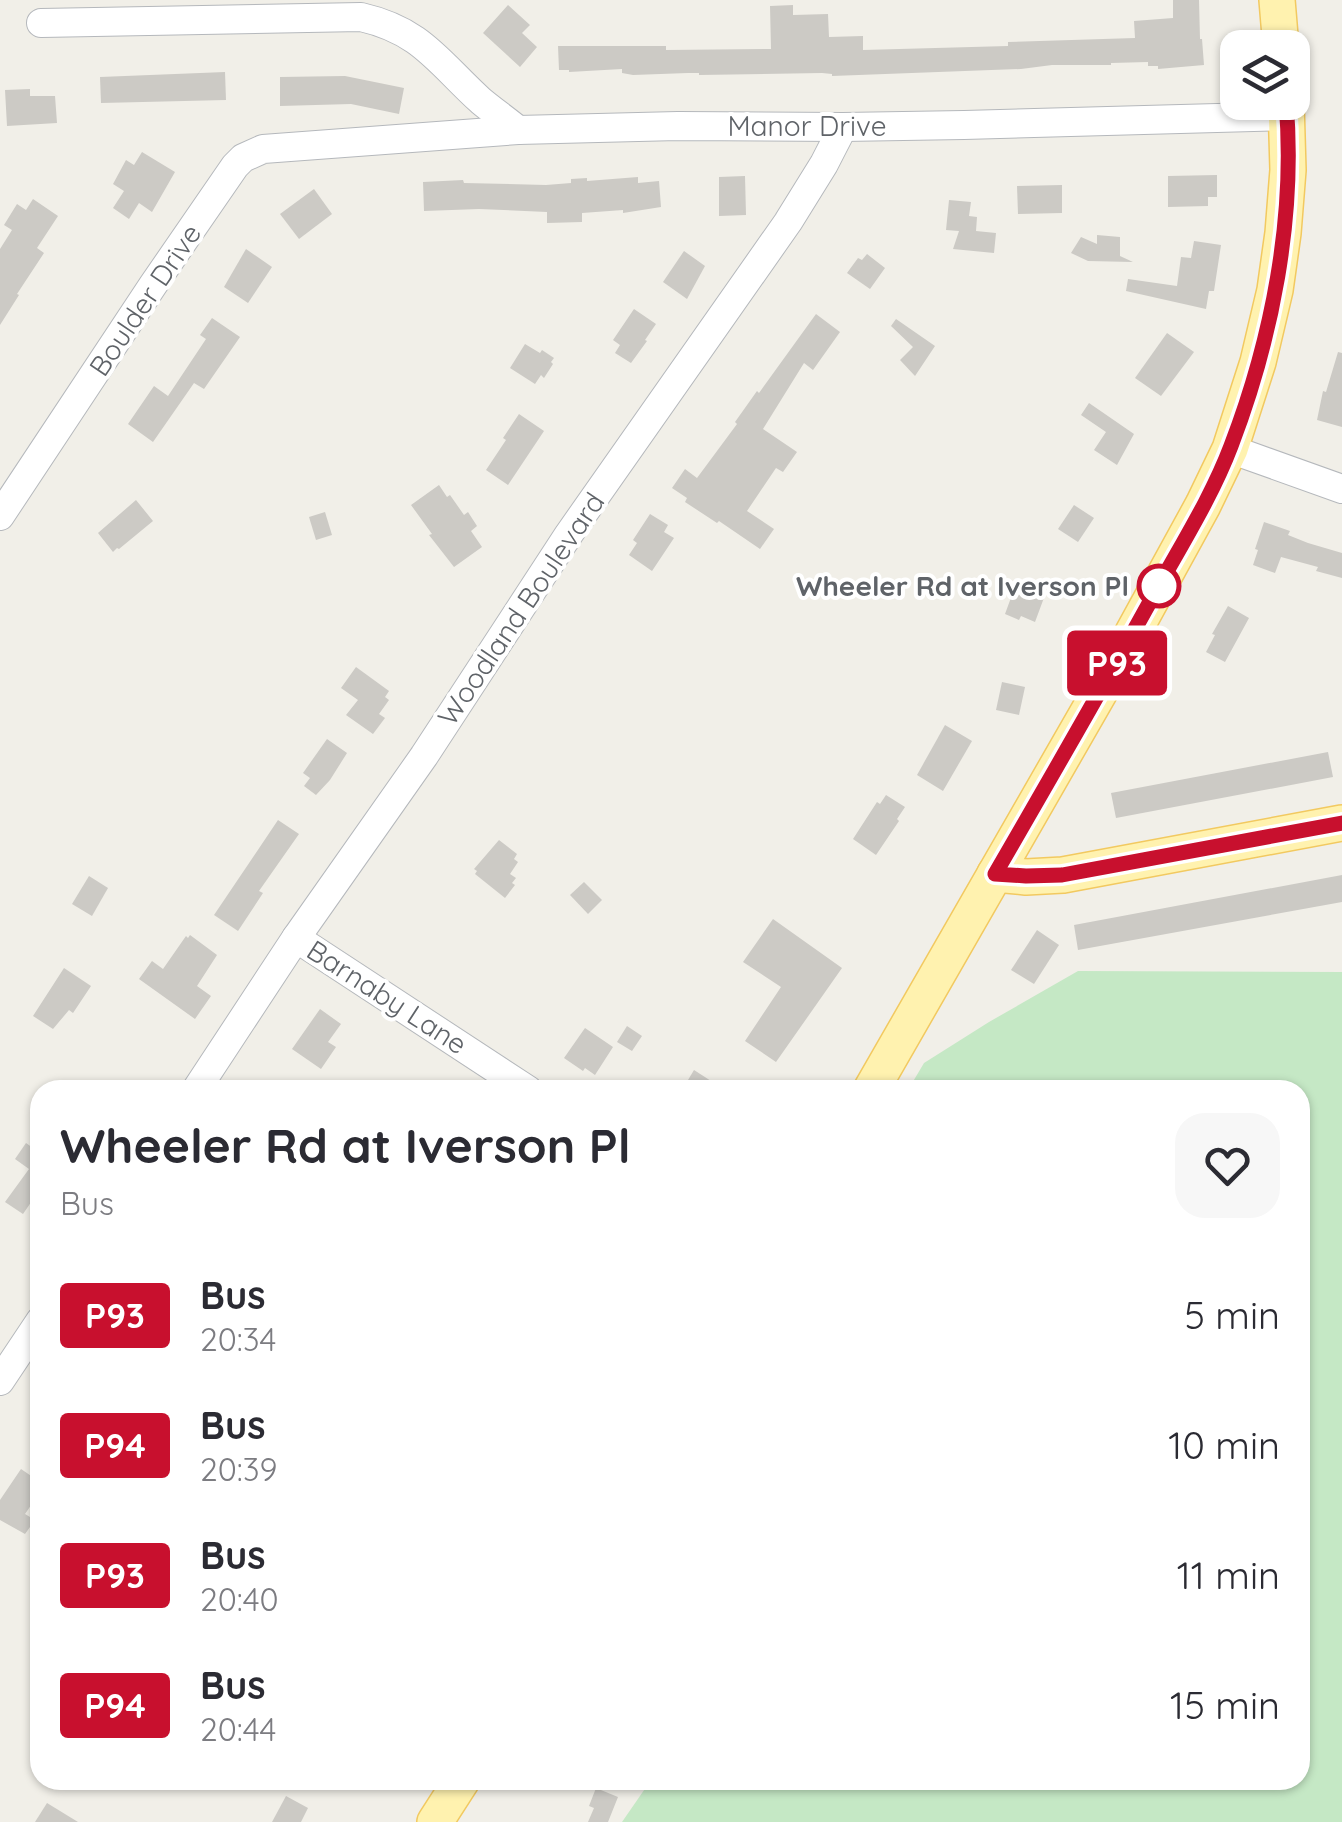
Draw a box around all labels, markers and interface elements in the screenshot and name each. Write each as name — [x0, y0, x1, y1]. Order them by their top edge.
map controls — [1220, 30, 1310, 120]
button: layers — [1220, 30, 1310, 120]
street label: Manor Drive — [727, 108, 887, 143]
street label: Boulder Drive — [81, 217, 208, 382]
street label: Woodland Boulevard — [430, 486, 612, 732]
marker: Wheeler Rd at Iverson Pl — [1138, 565, 1180, 607]
place label: Wheeler Rd at Iverson Pl — [796, 568, 1129, 603]
line badge: P93 — [1060, 630, 1174, 696]
text: P93 — [1087, 641, 1147, 685]
street label: Barnaby Lane — [301, 932, 474, 1061]
button: heart — [1175, 1113, 1280, 1218]
text: Wheeler Rd at Iverson Pl — [60, 1115, 631, 1175]
text: Bus — [60, 1183, 114, 1223]
text: Bus — [200, 1271, 266, 1319]
text: 5 min — [1184, 1291, 1280, 1339]
text: P93 — [85, 1293, 145, 1337]
text: 20:34 — [200, 1319, 276, 1359]
text: Bus — [200, 1401, 266, 1449]
text: 10 min — [1168, 1421, 1280, 1469]
text: P94 — [84, 1423, 146, 1467]
text: 20:39 — [200, 1449, 277, 1489]
text: Bus — [200, 1531, 266, 1579]
text: 11 min — [1177, 1551, 1280, 1599]
text: P93 — [85, 1553, 145, 1597]
text: 20:40 — [200, 1579, 279, 1619]
text: Bus — [200, 1661, 266, 1709]
text: 15 min — [1170, 1681, 1280, 1729]
text: P94 — [84, 1683, 146, 1727]
text: 20:44 — [200, 1709, 276, 1749]

